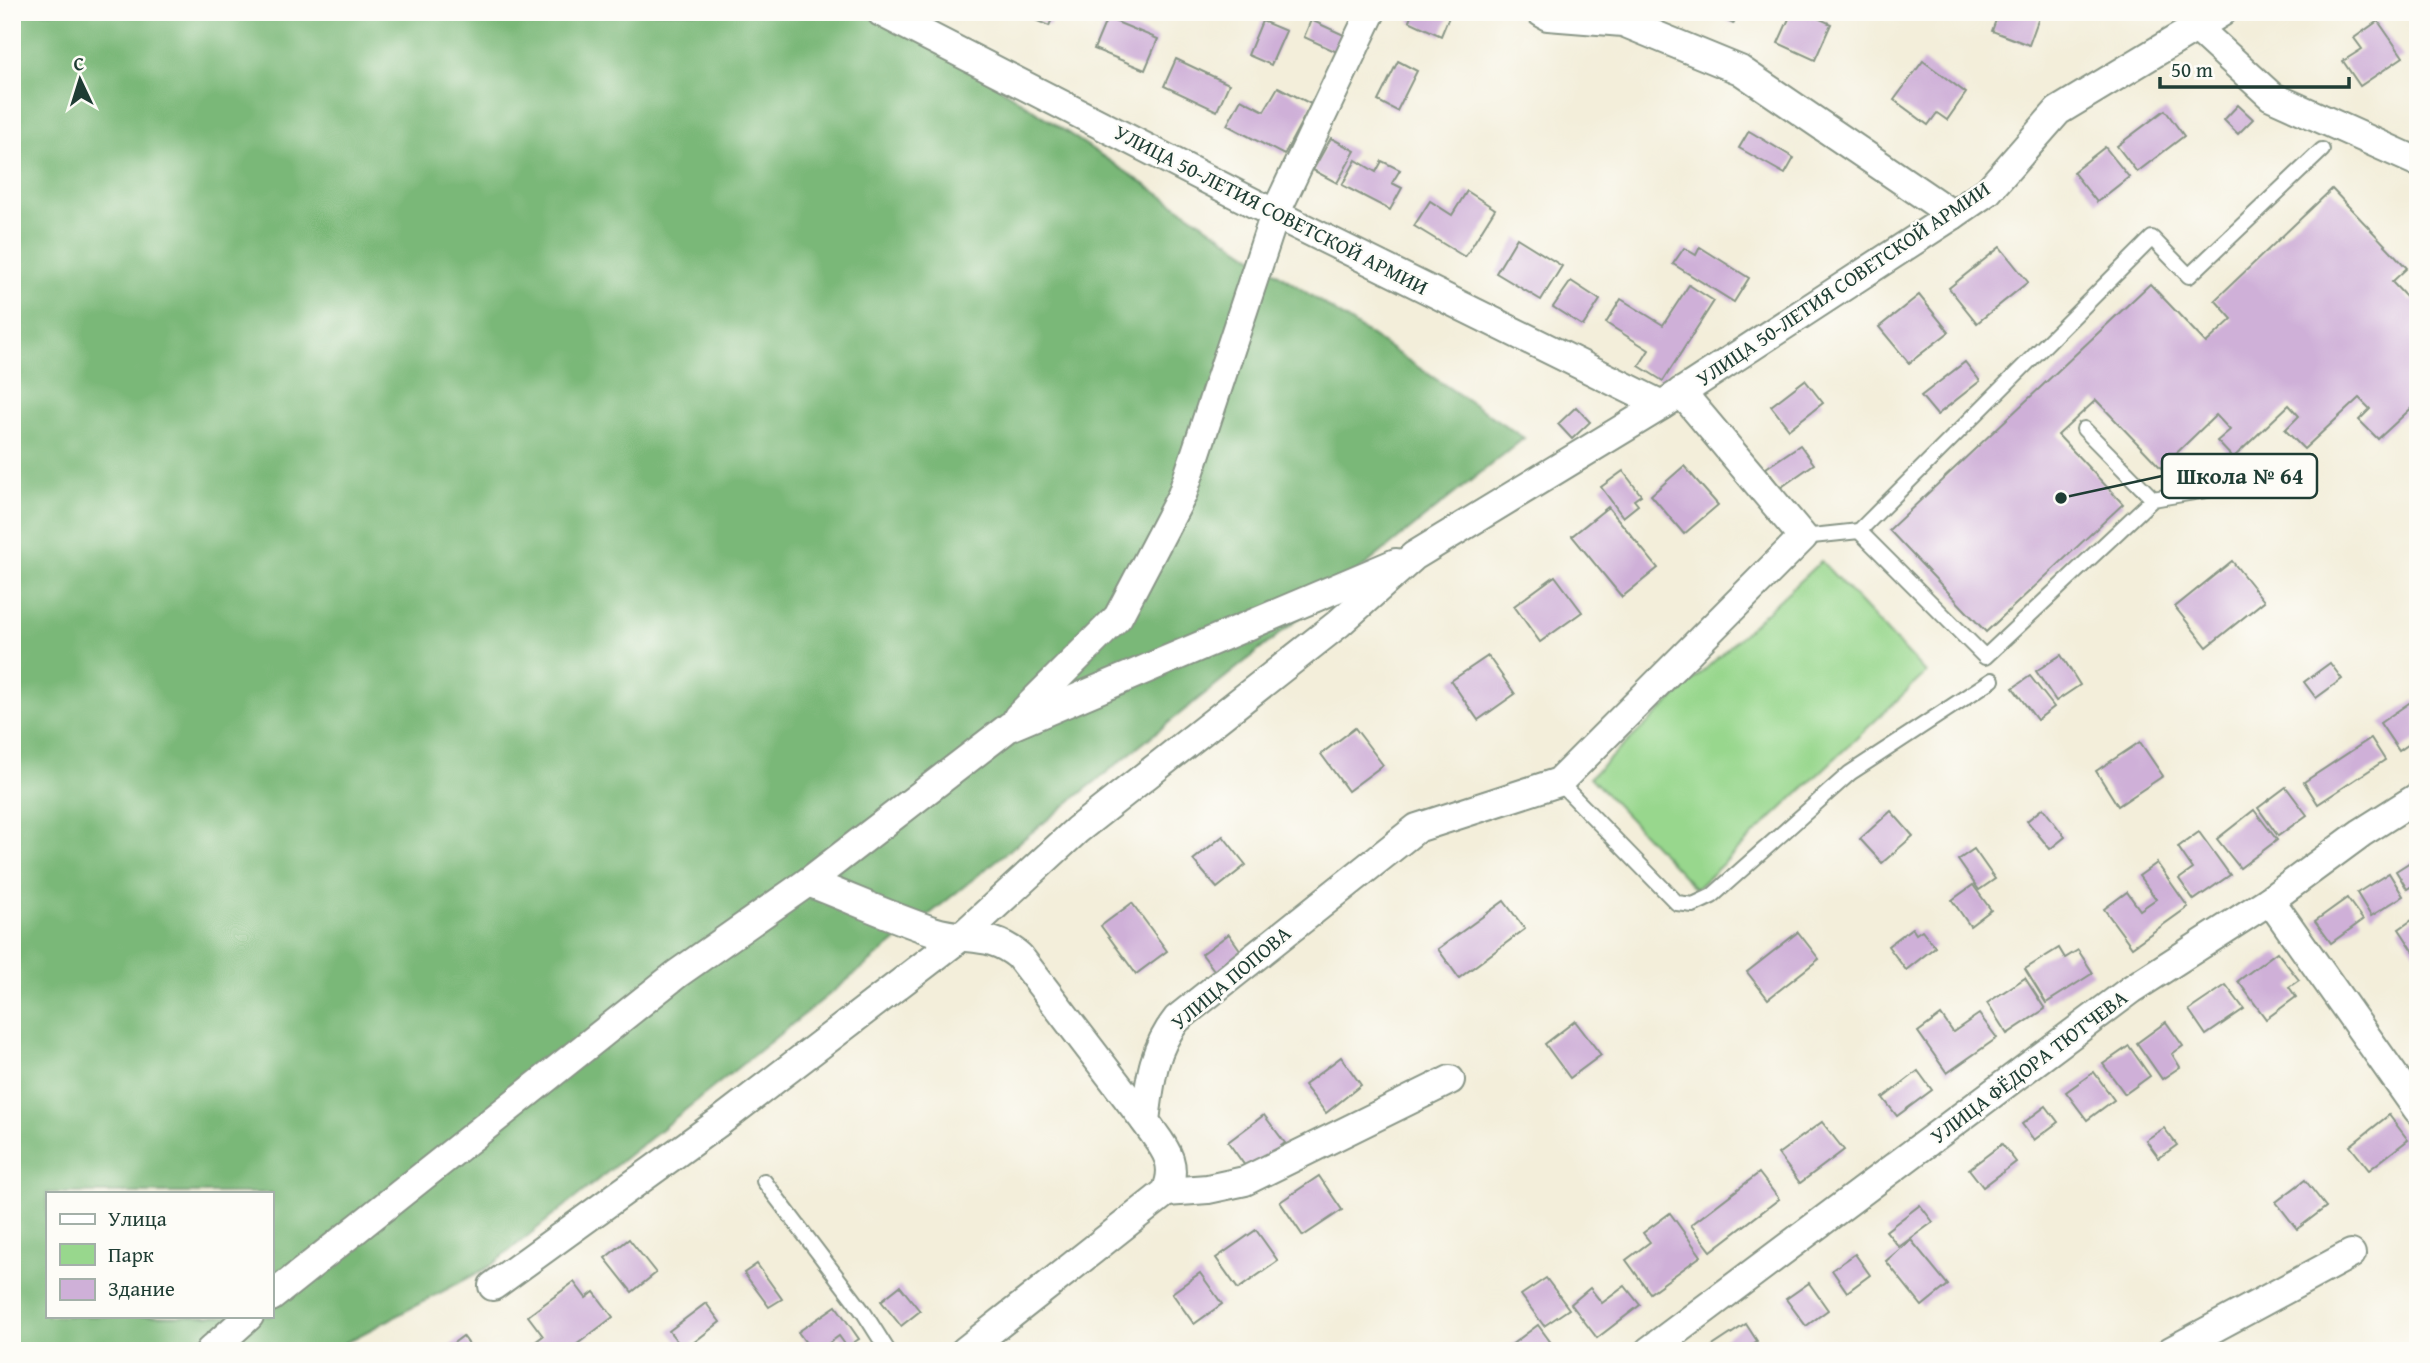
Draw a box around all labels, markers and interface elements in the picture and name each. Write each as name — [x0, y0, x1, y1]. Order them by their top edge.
north arrow — [46, 46, 116, 116]
scale bar — [2160, 46, 2350, 90]
text: С — [72, 49, 85, 77]
text: 50 m — [2171, 54, 2213, 85]
street label: УЛИЦА 50-ЛЕТИЯ СОВЕТСКОЙ АРМИИ — [1109, 117, 1434, 302]
street label: УЛИЦА 50-ЛЕТИЯ СОВЕТСКОЙ АРМИИ — [1690, 173, 1996, 394]
callout: Школа № 64 — [2162, 454, 2317, 498]
text: Школа № 64 — [2176, 459, 2304, 492]
street label: УЛИЦА ПОПОВА — [1164, 918, 1298, 1037]
street label: УЛИЦА ФЁДОРА ТЮТЧЕВА — [1924, 982, 2134, 1151]
legend — [46, 1192, 273, 1318]
text: Улица — [108, 1203, 167, 1234]
text: Парк — [108, 1239, 154, 1270]
text: Здание — [108, 1273, 175, 1304]

